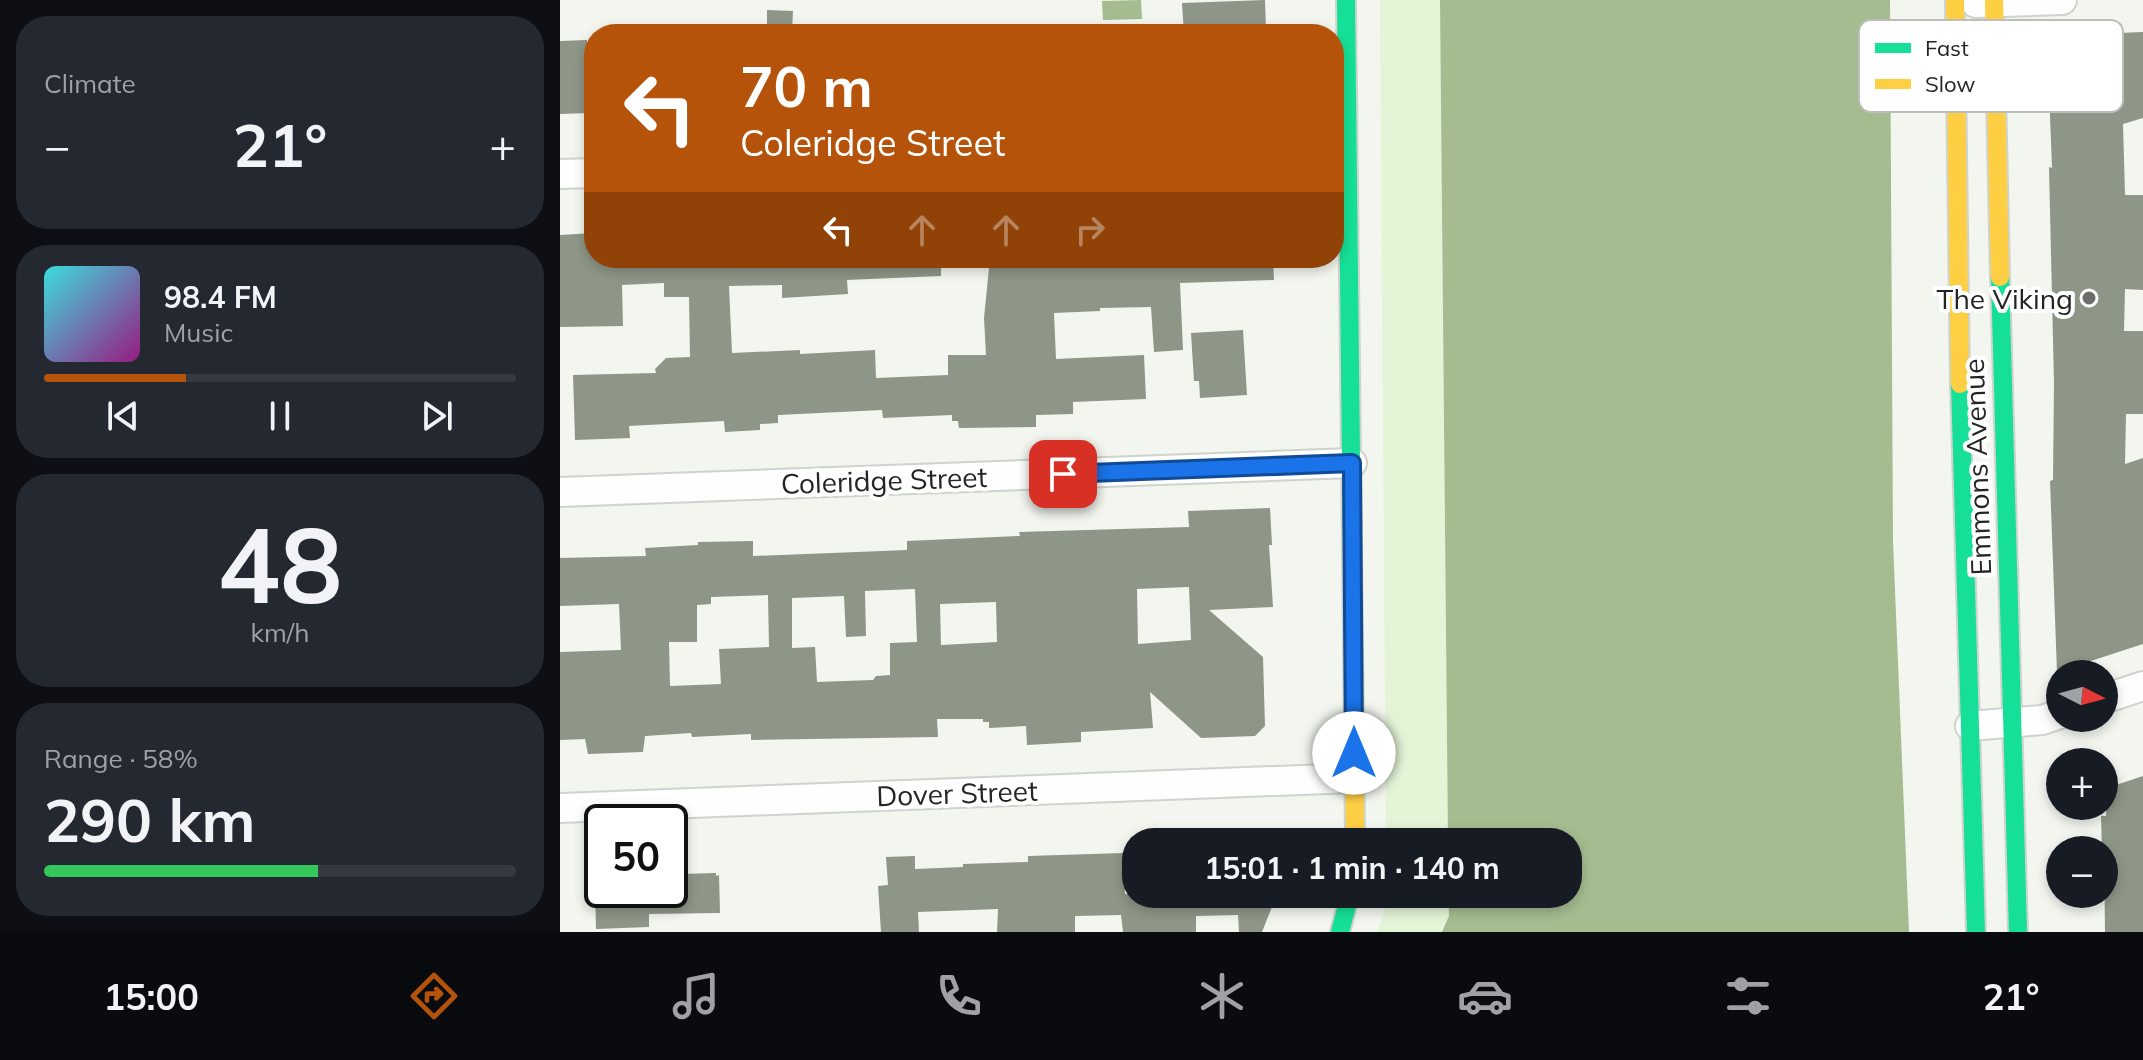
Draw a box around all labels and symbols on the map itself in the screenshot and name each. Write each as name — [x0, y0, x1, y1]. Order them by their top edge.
legend — [1859, 20, 2123, 112]
text: Fast — [1925, 34, 1969, 62]
text: Slow — [1925, 70, 1975, 98]
place label: The Viking — [1937, 281, 2073, 316]
marker: The Viking — [2080, 289, 2098, 307]
street label: Emmons Avenue — [1956, 358, 1998, 576]
pin — [1029, 440, 1097, 508]
street label: Coleridge Street — [780, 459, 988, 501]
north arrow — [2046, 660, 2118, 732]
position arrow — [1312, 711, 1396, 795]
street label: Dover Street — [876, 773, 1039, 813]
speed limit sign: 50 — [584, 804, 688, 908]

